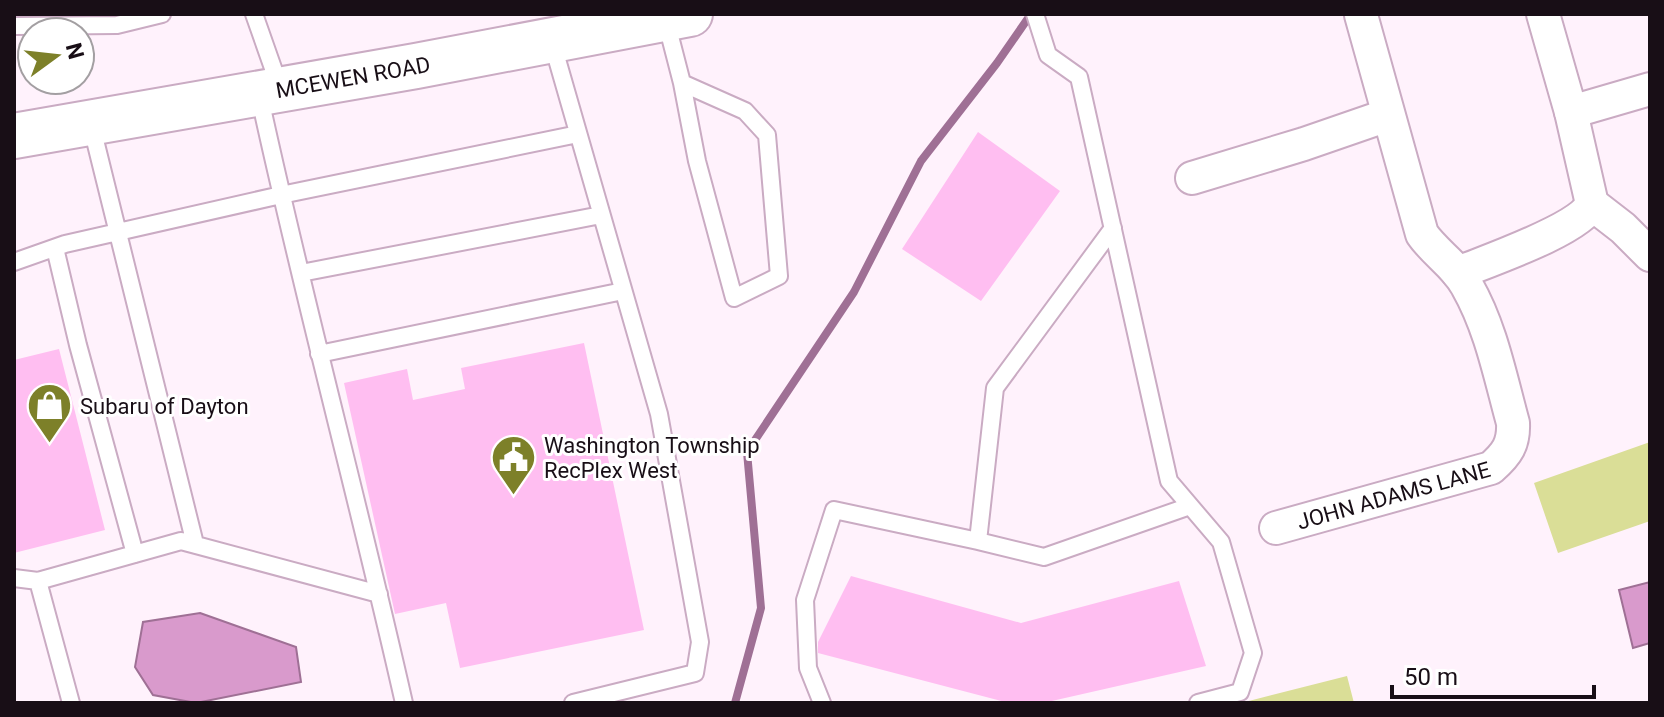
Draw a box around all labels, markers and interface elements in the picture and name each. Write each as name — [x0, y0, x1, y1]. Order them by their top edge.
north arrow — [16, 16, 96, 96]
text: N — [61, 40, 89, 62]
street label: MCEWEN ROAD — [274, 52, 432, 103]
shop icon: Subaru of Dayton — [25, 382, 73, 445]
place label: Subaru of Dayton — [80, 394, 249, 419]
place label: Washington Township RecPlex West — [544, 433, 760, 483]
public building icon: Washington Township RecPlex West — [489, 434, 537, 497]
street label: JOHN ADAMS LANE — [1294, 457, 1493, 535]
scale bar — [1392, 649, 1594, 699]
text: 50 m — [1404, 663, 1458, 691]

